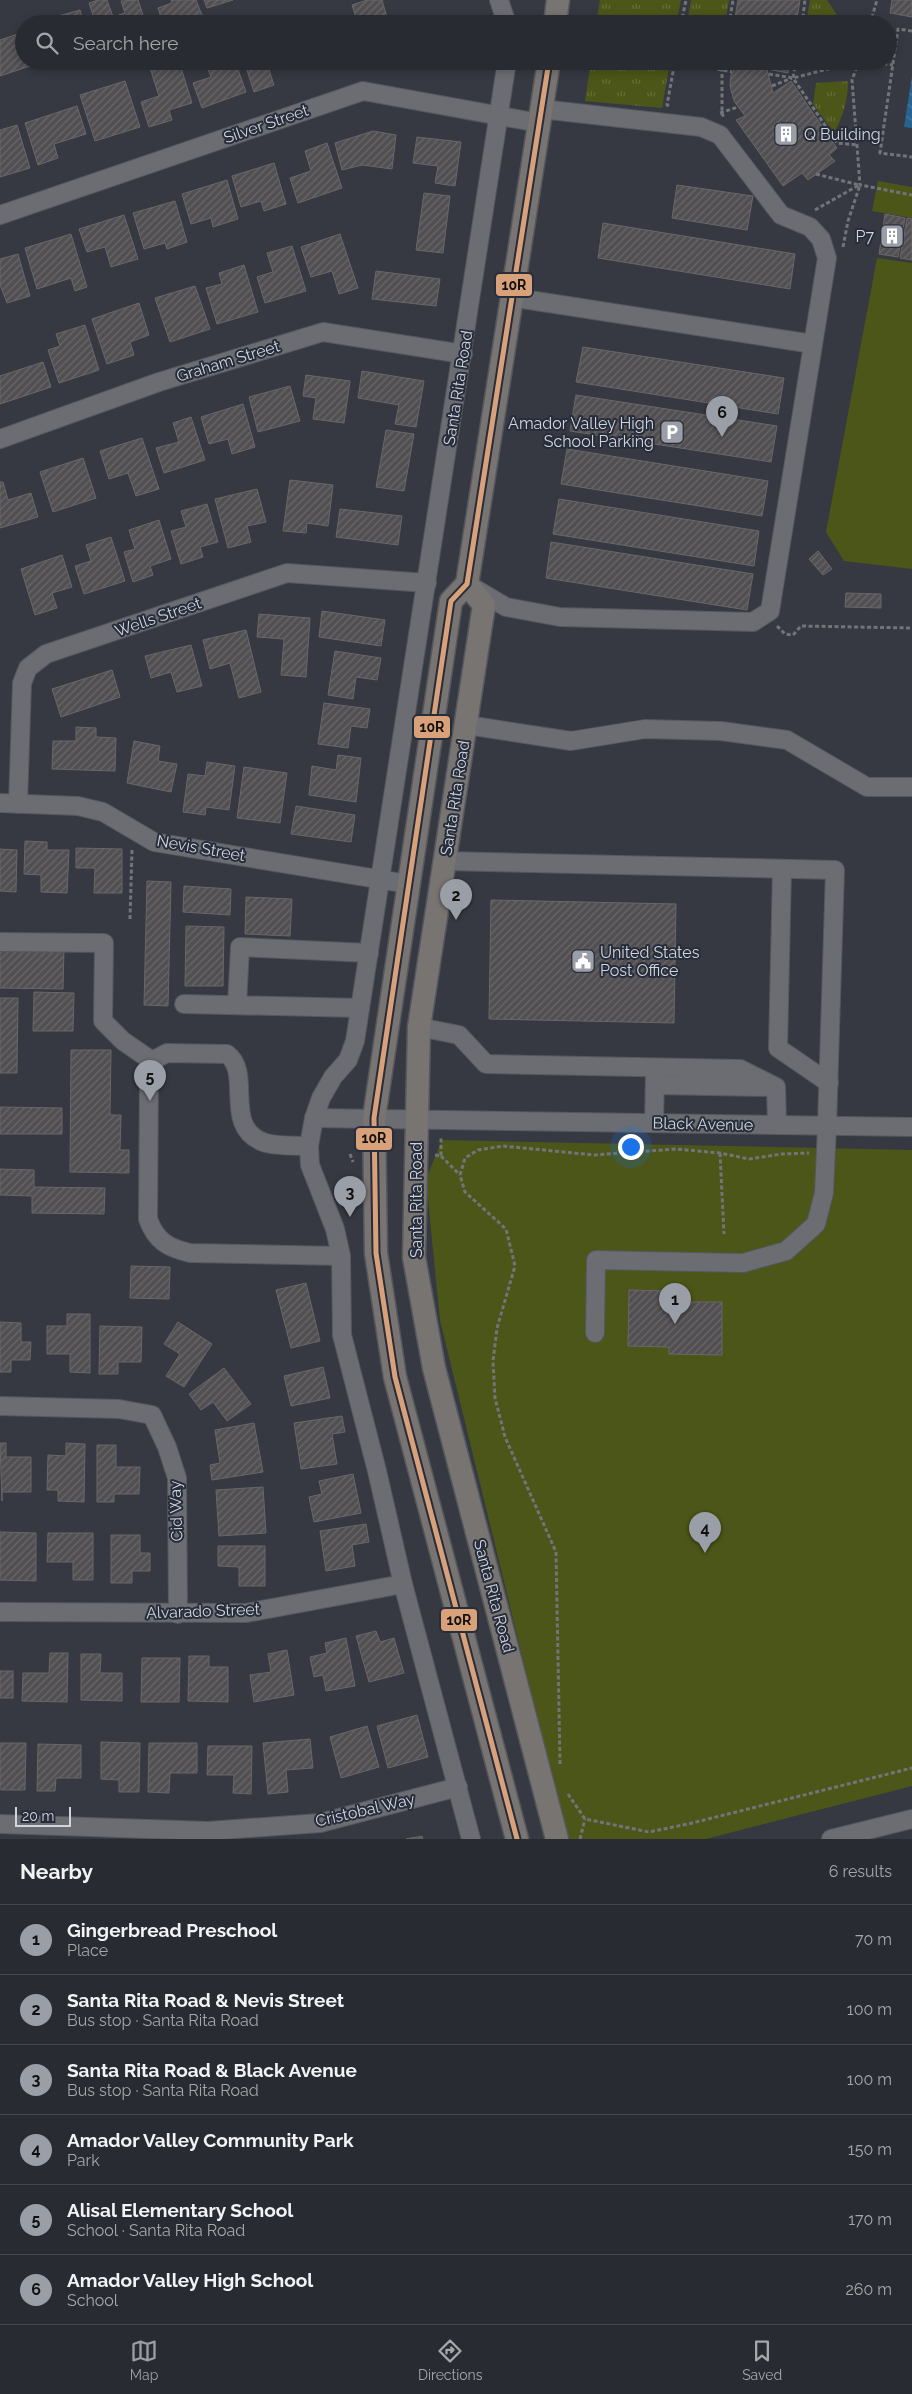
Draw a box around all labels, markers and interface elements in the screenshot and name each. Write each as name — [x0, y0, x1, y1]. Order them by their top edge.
search box — [15, 15, 897, 70]
icon: search — [33, 29, 61, 57]
text: Search here — [73, 32, 179, 54]
street label: Silver Street — [221, 100, 312, 147]
building icon: Q Building — [773, 121, 799, 147]
place label: Q Building — [804, 125, 881, 144]
building icon: P7 — [879, 223, 905, 249]
place label: P7 — [855, 227, 874, 246]
line badge: 10R — [495, 273, 533, 297]
text: 10R — [502, 277, 527, 293]
street label: Santa Rita Road — [440, 329, 476, 447]
street label: Graham Street — [174, 336, 283, 386]
pin: 6 — [706, 396, 738, 437]
place label: Amador Valley High School Parking — [508, 414, 654, 451]
parking icon: Amador Valley High School Parking — [659, 419, 685, 445]
street label: Wells Street — [112, 593, 204, 641]
line badge: 10R — [413, 715, 451, 739]
text: 10R — [420, 719, 445, 735]
street label: Santa Rita Road — [437, 739, 473, 857]
street label: Nevis Street — [155, 831, 247, 865]
pin: 2 — [440, 879, 472, 920]
place label: United States Post Office — [600, 943, 700, 980]
public building icon: United States Post Office — [570, 948, 596, 974]
pin: 5 — [134, 1060, 166, 1101]
street label: Black Avenue — [652, 1114, 754, 1134]
line badge: 10R — [355, 1127, 393, 1151]
text: 10R — [362, 1130, 387, 1146]
your location — [618, 1134, 644, 1160]
street label: Santa Rita Road — [407, 1142, 426, 1258]
pin: 3 — [334, 1176, 366, 1217]
pin: 1 — [659, 1283, 691, 1324]
street label: Cid Way — [165, 1480, 187, 1542]
pin: 4 — [689, 1512, 721, 1553]
street label: Santa Rita Road — [470, 1537, 518, 1655]
street label: Alvarado Street — [146, 1599, 261, 1622]
line badge: 10R — [440, 1608, 478, 1632]
text: 10R — [447, 1612, 472, 1628]
street label: Cristobal Way — [313, 1789, 417, 1831]
scale bar — [15, 1804, 71, 1827]
text: 20 m — [22, 1808, 54, 1824]
text: Nearby — [20, 1859, 93, 1884]
text: 6 results — [829, 1862, 892, 1881]
text: Gingerbread Preschool — [67, 1919, 277, 1941]
text: 1 — [32, 1930, 40, 1949]
text: 70 m — [855, 1930, 892, 1949]
text: Place — [67, 1941, 108, 1960]
text: Santa Rita Road & Nevis Street — [67, 1989, 344, 2011]
text: 2 — [31, 2000, 41, 2019]
text: 100 m — [847, 2000, 892, 2019]
text: Bus stop · Santa Rita Road — [67, 2011, 259, 2030]
text: Santa Rita Road & Black Avenue — [67, 2059, 357, 2081]
text: 3 — [32, 2070, 40, 2089]
text: 100 m — [847, 2070, 892, 2089]
text: Bus stop · Santa Rita Road — [67, 2081, 259, 2100]
text: Amador Valley Community Park — [67, 2129, 354, 2151]
text: 4 — [31, 2140, 41, 2159]
text: 150 m — [848, 2140, 892, 2159]
text: Park — [67, 2151, 100, 2170]
text: Alisal Elementary School — [67, 2199, 293, 2221]
text: 5 — [32, 2210, 40, 2229]
text: 170 m — [848, 2210, 892, 2229]
text: School · Santa Rita Road — [67, 2221, 245, 2240]
text: Amador Valley High School — [67, 2269, 313, 2291]
text: 6 — [31, 2280, 41, 2299]
text: 260 m — [845, 2280, 892, 2299]
text: School — [67, 2291, 118, 2310]
tab: Map — [130, 2337, 158, 2383]
tab: Directions — [418, 2337, 483, 2383]
tab: Saved — [742, 2337, 782, 2383]

